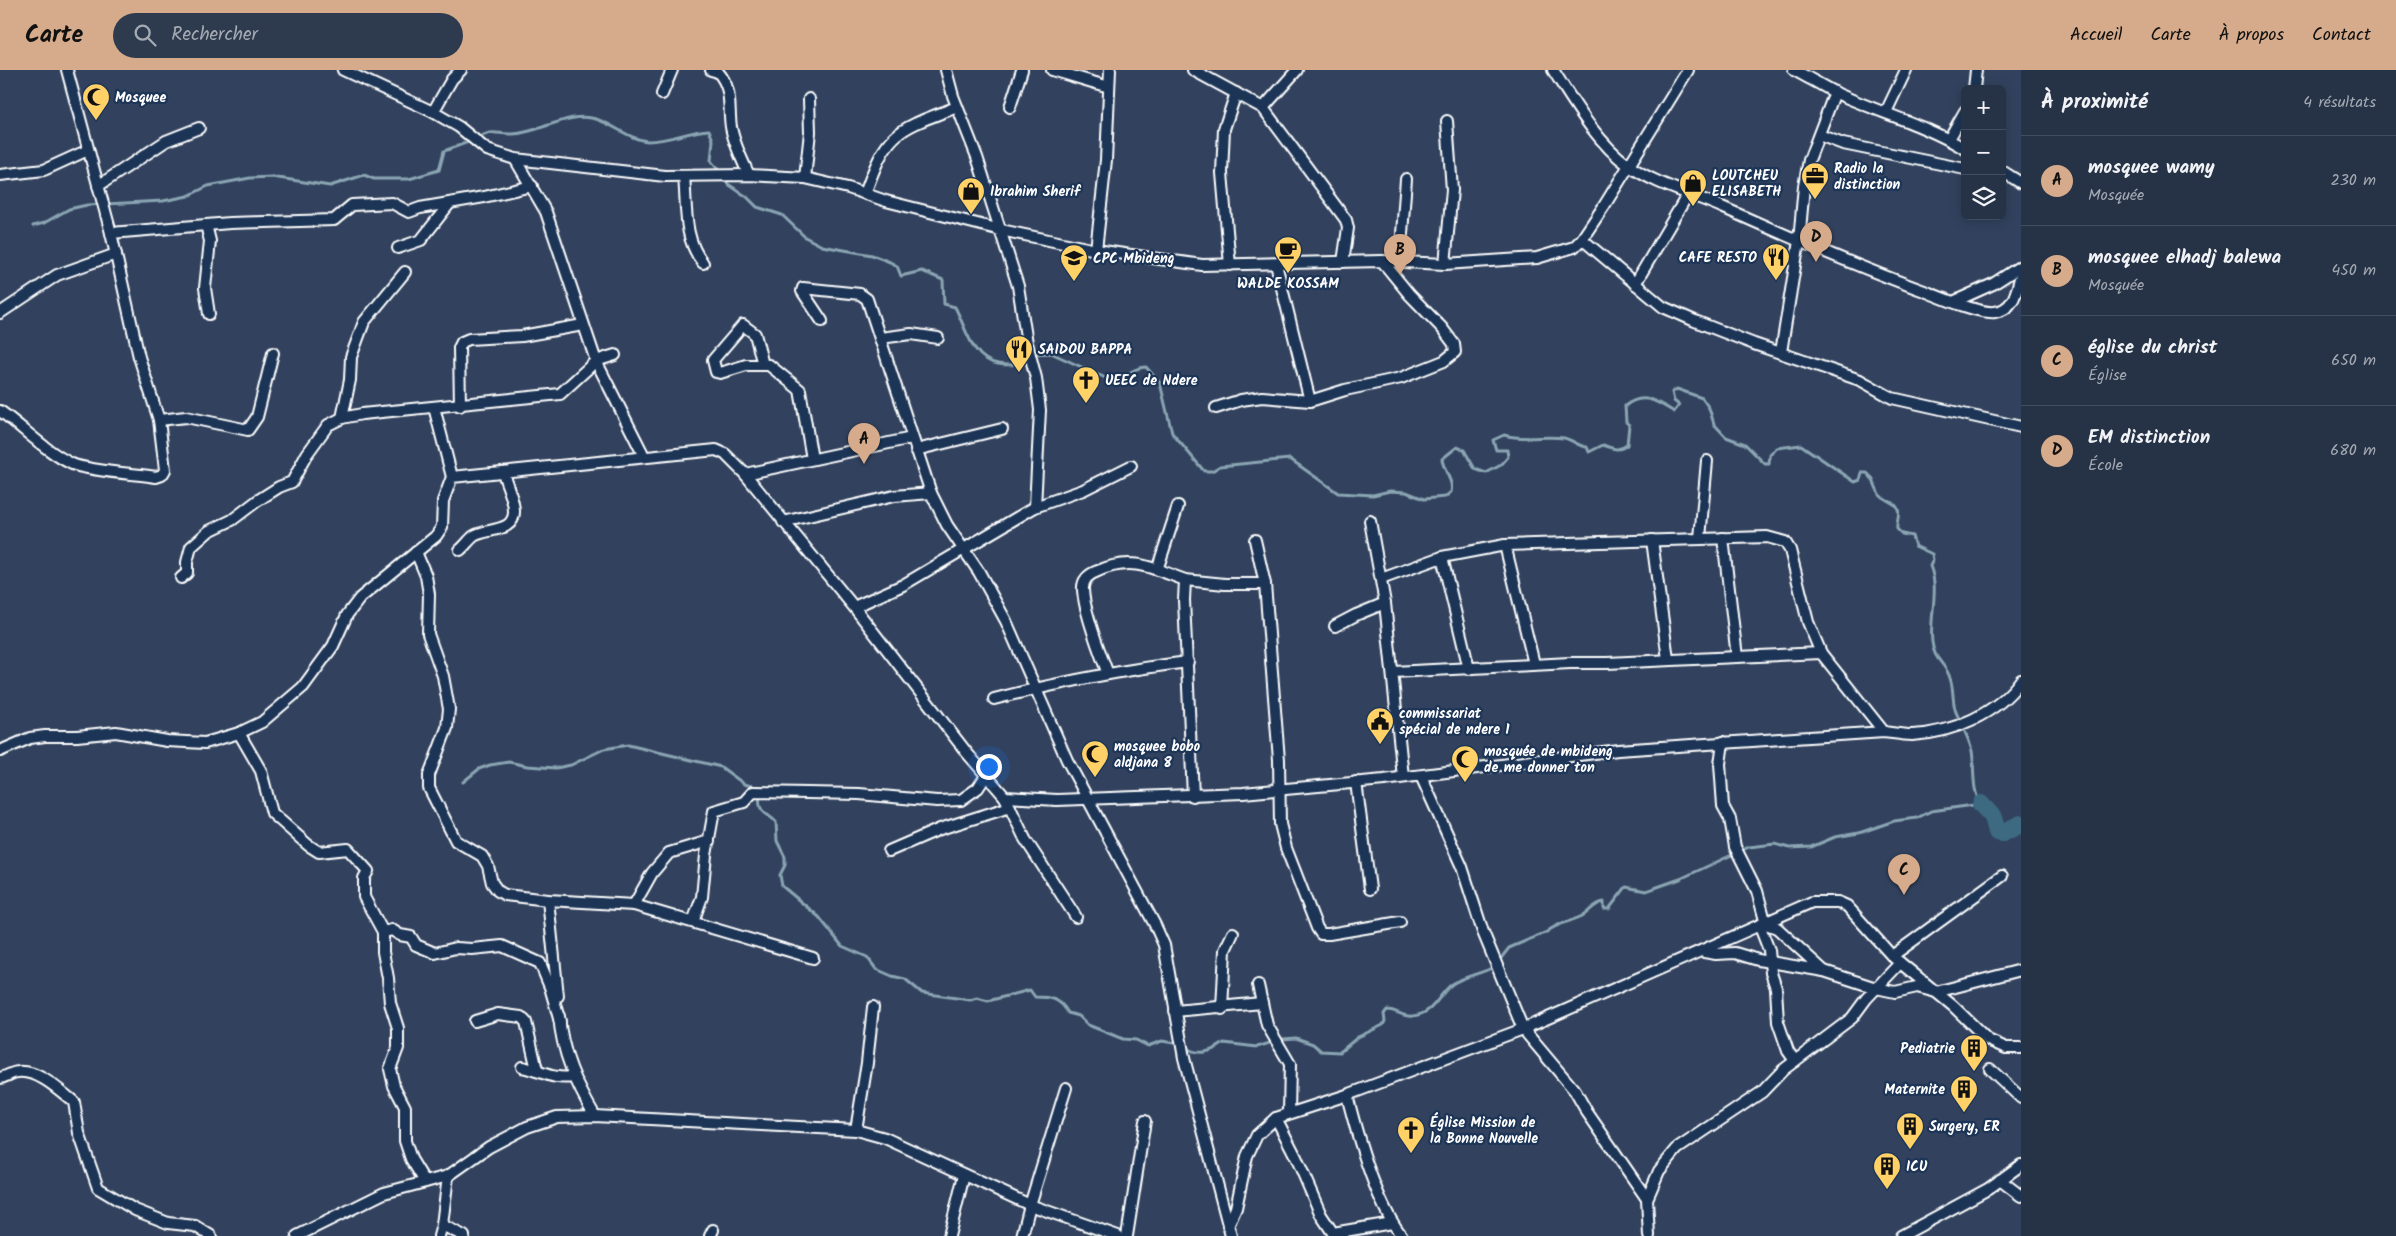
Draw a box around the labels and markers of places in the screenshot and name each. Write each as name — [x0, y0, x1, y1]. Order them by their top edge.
mosque icon: Mosquee — [81, 82, 111, 121]
place label: Mosquee — [115, 87, 166, 109]
place label: Radio la distinction — [1834, 158, 1901, 196]
office icon: Radio la distinction — [1800, 161, 1830, 200]
place label: LOUTCHEU ELISABETH — [1712, 165, 1781, 203]
shop icon: LOUTCHEU ELISABETH — [1678, 168, 1708, 207]
shop icon: Ibrahim Sherif — [956, 176, 986, 215]
place label: Ibrahim Sherif — [990, 181, 1082, 203]
pin: D — [1800, 221, 1832, 262]
pin: B — [1384, 234, 1416, 275]
cafe icon: WALDE KOSSAM — [1273, 235, 1303, 274]
restaurant icon: CAFE RESTO — [1761, 242, 1791, 281]
school or university icon: CPC Mbideng — [1059, 243, 1089, 282]
place label: CAFE RESTO — [1679, 247, 1757, 269]
place label: CPC Mbideng — [1093, 248, 1175, 270]
place label: WALDE KOSSAM — [1237, 273, 1339, 295]
restaurant icon: SAIDOU BAPPA — [1004, 334, 1034, 373]
place label: SAIDOU BAPPA — [1038, 339, 1133, 361]
church icon: UEEC de Ndere — [1071, 365, 1101, 404]
place label: UEEC de Ndere — [1105, 370, 1198, 392]
pin: A — [848, 423, 880, 464]
place label: commissariat spécial de ndere 1 — [1399, 703, 1510, 741]
public building icon: commissariat spécial de ndere 1 — [1365, 706, 1395, 745]
place label: mosquee bobo aldjana 8 — [1114, 736, 1201, 774]
mosque icon: mosquee bobo aldjana 8 — [1080, 739, 1110, 778]
place label: mosquée de mbideng de me donner ton — [1484, 741, 1613, 779]
mosque icon: mosquée de mbideng de me donner ton — [1450, 744, 1480, 783]
pin: C — [1888, 854, 1920, 895]
building icon: Pediatrie — [1959, 1033, 1989, 1072]
place label: Pediatrie — [1900, 1038, 1955, 1060]
building icon: Maternite — [1949, 1074, 1979, 1113]
place label: Maternite — [1885, 1079, 1945, 1101]
building icon: Surgery, ER — [1895, 1111, 1925, 1150]
place label: Église Mission de la Bonne Nouvelle — [1430, 1112, 1538, 1150]
church icon: Église Mission de la Bonne Nouvelle — [1396, 1115, 1426, 1154]
place label: Surgery, ER — [1929, 1116, 2000, 1138]
building icon: ICU — [1872, 1151, 1902, 1190]
place label: ICU — [1906, 1156, 1928, 1178]

